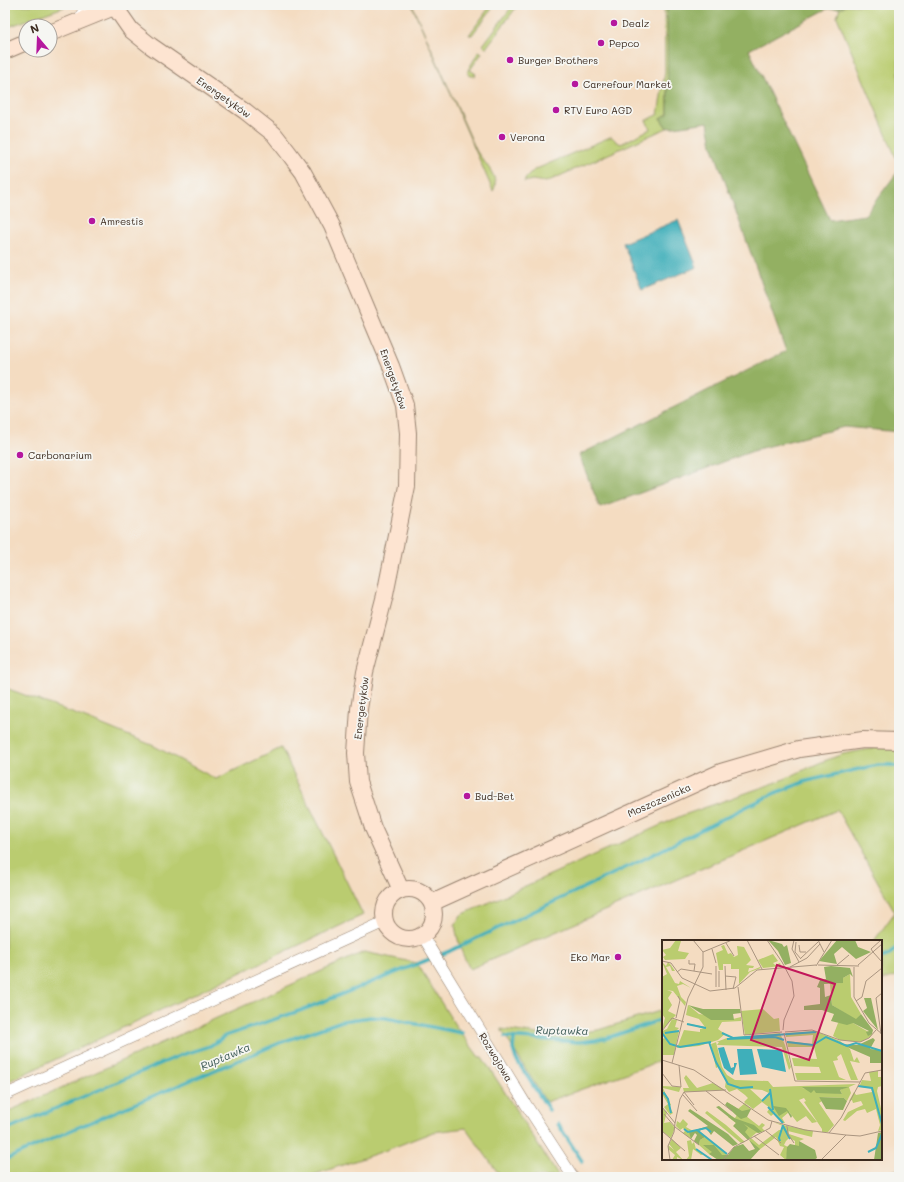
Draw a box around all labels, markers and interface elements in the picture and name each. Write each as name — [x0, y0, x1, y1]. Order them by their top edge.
place label: Dealz — [622, 16, 650, 30]
north arrow — [18, 18, 58, 58]
marker: Dealz — [609, 18, 619, 28]
text: N — [28, 20, 41, 37]
place label: Pepco — [609, 36, 639, 50]
marker: Pepco — [596, 38, 606, 48]
place label: Burger Brothers — [518, 53, 598, 67]
marker: Burger Brothers — [505, 55, 515, 65]
street label: Energetyków — [194, 73, 254, 121]
place label: Carrefour Market — [583, 77, 671, 91]
marker: Carrefour Market — [570, 79, 580, 89]
place label: RTV Euro AGD — [564, 103, 632, 117]
marker: RTV Euro AGD — [551, 105, 561, 115]
place label: Verona — [510, 130, 545, 144]
marker: Verona — [497, 132, 507, 142]
place label: Amrestis — [100, 214, 143, 228]
marker: Amrestis — [87, 216, 97, 226]
street label: Energetyków — [377, 347, 411, 411]
place label: Carbonarium — [28, 448, 92, 462]
marker: Carbonarium — [15, 450, 25, 460]
street label: Energetyków — [350, 676, 372, 740]
street label: Moszczenicka — [625, 780, 693, 820]
place label: Bud-Bet — [475, 789, 514, 803]
marker: Bud-Bet — [462, 791, 472, 801]
inset map — [662, 940, 882, 1160]
place label: Eko Mar — [571, 950, 610, 964]
marker: Eko Mar — [613, 952, 623, 962]
water label: Ruptawka — [535, 1022, 589, 1038]
street label: Rozwojowa — [476, 1030, 516, 1084]
water label: Ruptawka — [198, 1039, 252, 1073]

